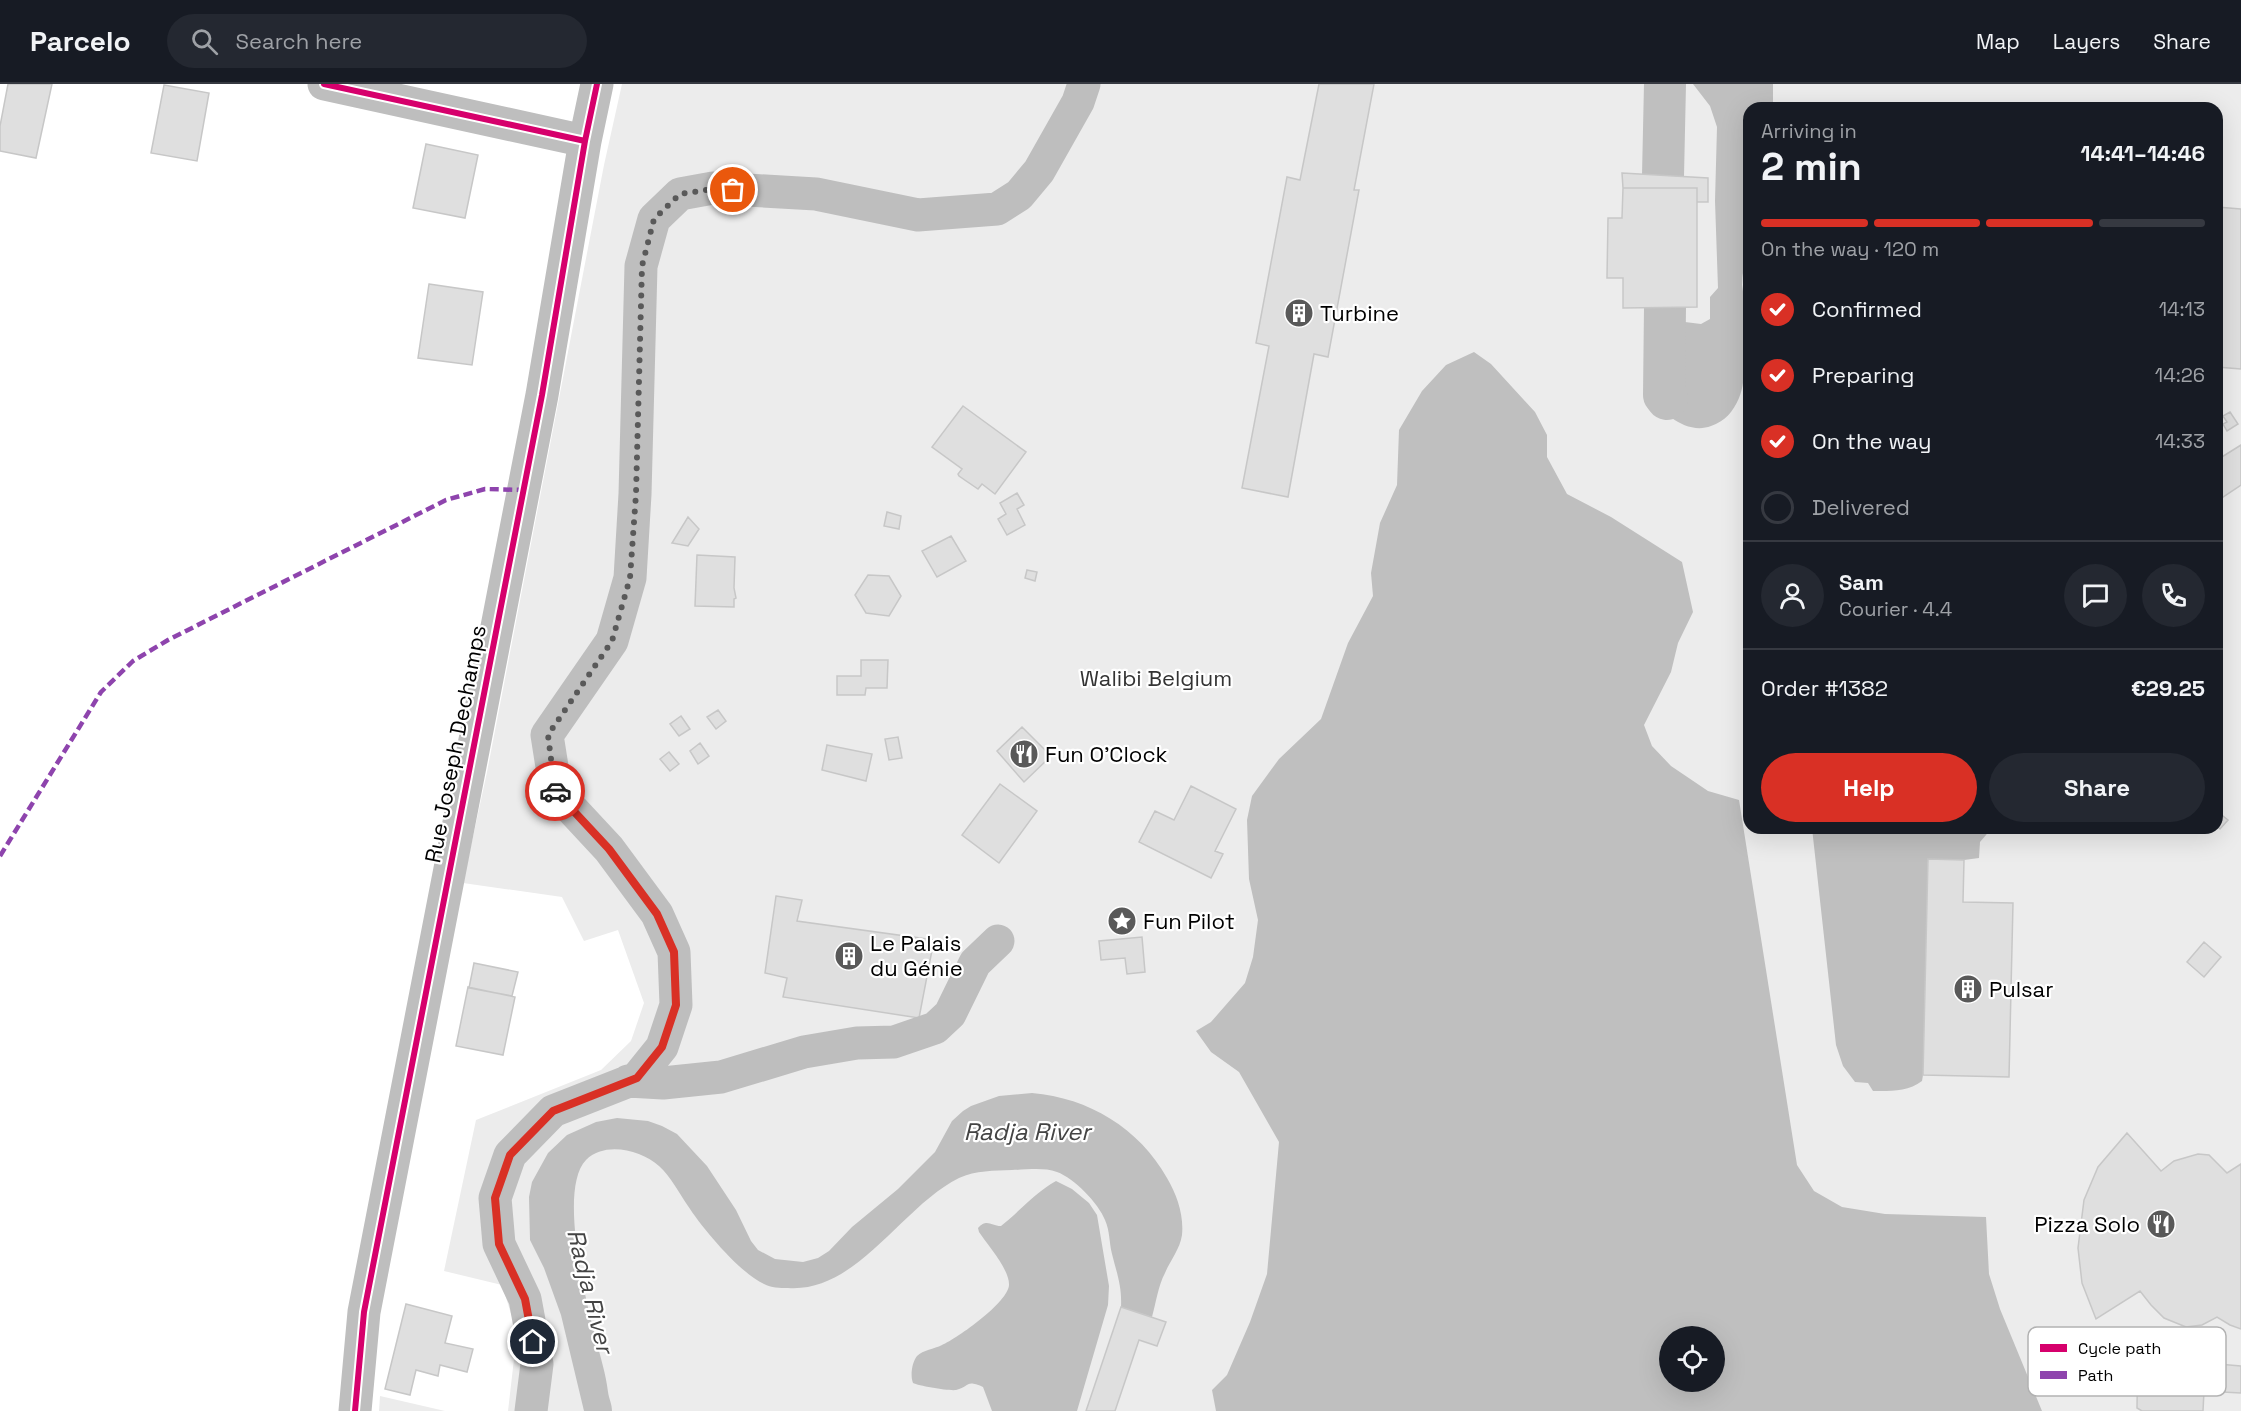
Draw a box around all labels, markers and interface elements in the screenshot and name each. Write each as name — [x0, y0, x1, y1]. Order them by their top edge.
search box — [167, 14, 587, 68]
text: Parcelo — [30, 23, 131, 59]
icon: search — [188, 25, 221, 58]
text: Search here — [236, 27, 362, 55]
text: Map — [1976, 28, 2020, 55]
text: Layers — [2053, 28, 2120, 55]
text: Share — [2153, 28, 2211, 55]
text: Arriving in — [1761, 118, 1857, 144]
text: 14:41–14:46 — [2080, 139, 2205, 167]
text: 2 min — [1761, 142, 1862, 191]
pin — [707, 164, 758, 215]
icon: bag — [716, 173, 749, 206]
text: On the way · 120 m — [1761, 236, 1939, 262]
icon: check — [1761, 293, 1794, 326]
text: Confirmed — [1812, 295, 1922, 323]
text: 14:13 — [2159, 296, 2205, 322]
building icon: Turbine — [1283, 297, 1315, 329]
place label: Turbine — [1320, 299, 1399, 327]
icon: check — [1761, 359, 1794, 392]
text: Preparing — [1812, 361, 1914, 389]
text: 14:26 — [2155, 362, 2205, 388]
icon: check — [1761, 425, 1794, 458]
text: On the way — [1812, 427, 1931, 455]
text: 14:33 — [2155, 428, 2205, 454]
text: Delivered — [1812, 493, 1910, 521]
button: person — [1761, 564, 1824, 627]
button: chat — [2064, 564, 2127, 627]
button: phone — [2142, 564, 2205, 627]
text: Sam — [1839, 568, 1884, 596]
text: Courier · 4.4 — [1839, 596, 1952, 622]
street label: Rue Joseph Dechamps — [418, 623, 492, 865]
park label: Walibi Belgium — [1080, 664, 1232, 692]
text: Order #1382 — [1761, 674, 1888, 702]
text: €29.25 — [2131, 674, 2205, 702]
restaurant icon: Fun O'Clock — [1008, 738, 1040, 770]
place label: Fun O'Clock — [1045, 740, 1168, 768]
button: Help — [1761, 753, 1977, 822]
button: Share — [1989, 753, 2205, 822]
courier — [525, 761, 585, 821]
icon: car — [539, 775, 572, 808]
place icon: Fun Pilot — [1106, 905, 1138, 937]
place label: Fun Pilot — [1143, 907, 1235, 935]
place label: Le Palais du Génie — [870, 929, 963, 982]
building icon: Le Palais du Génie — [833, 940, 865, 972]
building icon: Pulsar — [1952, 973, 1984, 1005]
place label: Pulsar — [1989, 975, 2054, 1003]
water label: Radja River — [964, 1116, 1093, 1147]
restaurant icon: Pizza Solo — [2145, 1208, 2177, 1240]
place label: Pizza Solo — [2034, 1210, 2140, 1238]
water label: Radja River — [560, 1226, 622, 1359]
pin — [507, 1316, 558, 1367]
icon: home — [516, 1325, 549, 1358]
map controls — [1659, 1326, 1725, 1392]
button: locate — [1659, 1326, 1725, 1392]
legend — [2028, 1327, 2226, 1396]
text: Cycle path — [2078, 1338, 2161, 1359]
text: Path — [2078, 1365, 2113, 1386]

